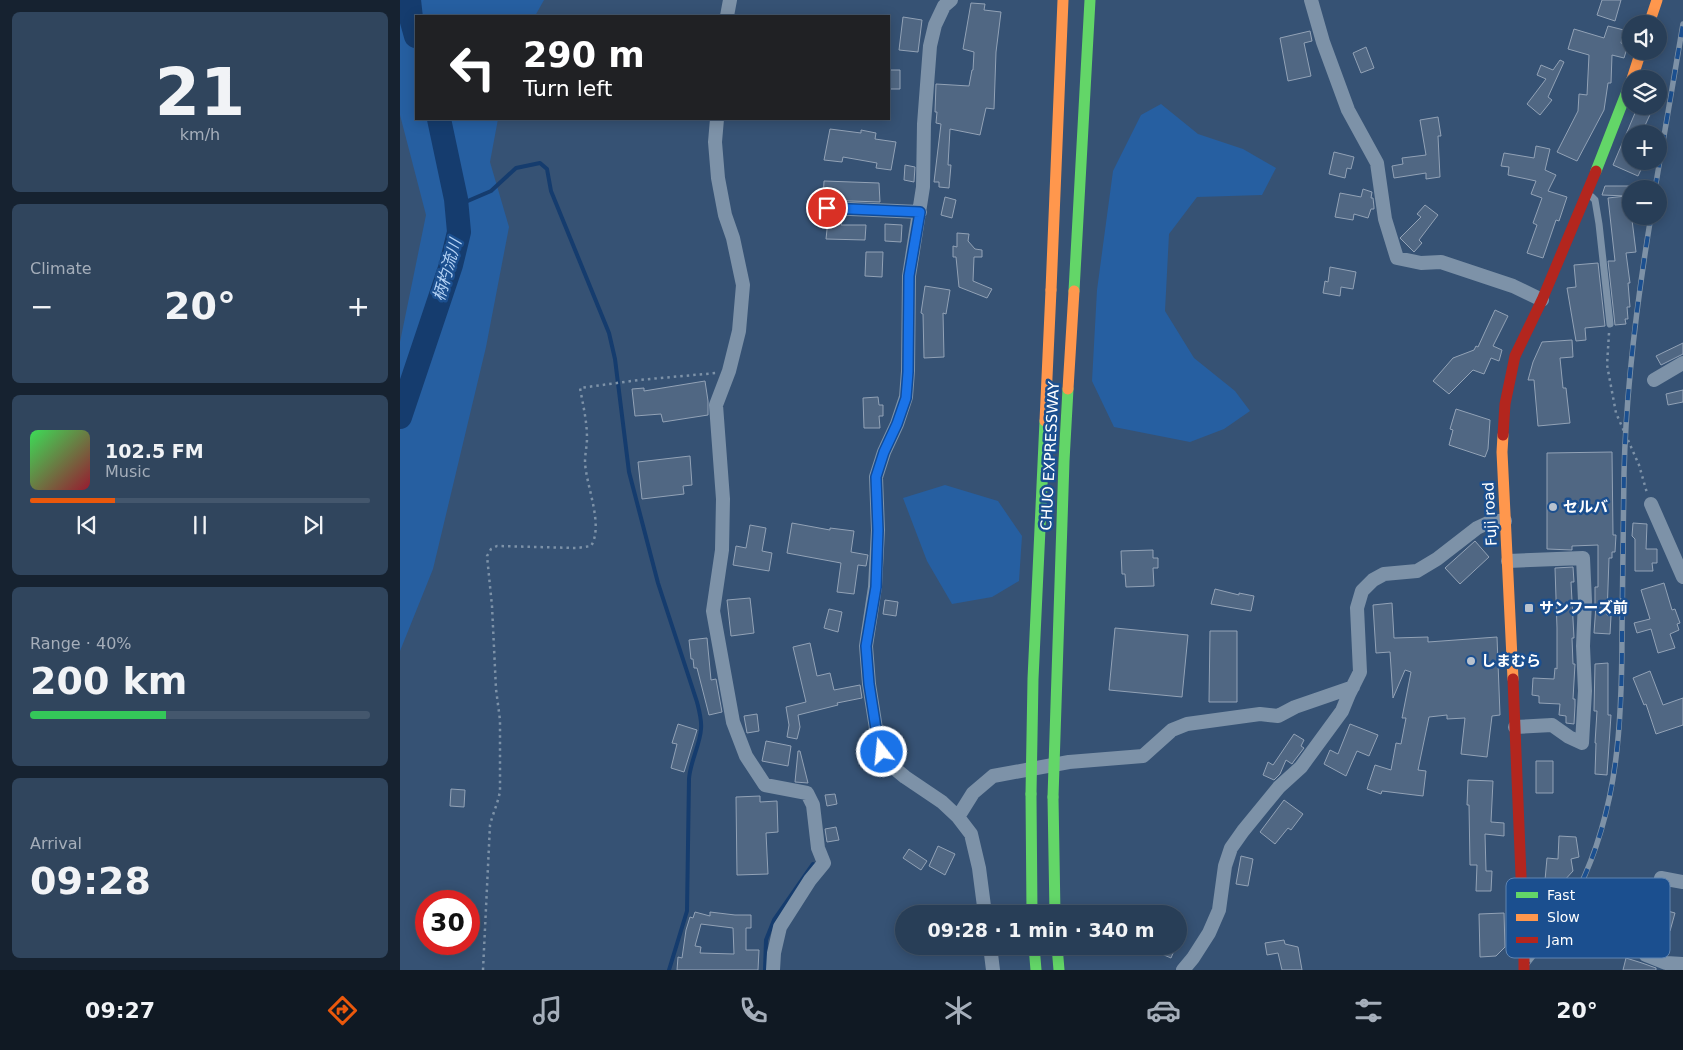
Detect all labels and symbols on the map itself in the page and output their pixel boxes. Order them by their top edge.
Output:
pin [806,187,848,229]
water label: 柄杓流川 [429,235,466,303]
street label: CHUO EXPRESSWAY [1037,380,1063,531]
street label: Fuji road [1479,481,1501,547]
place label: セルバ [1563,498,1608,516]
marker: セルバ [1547,501,1559,513]
place label: サンフーズ前 [1539,599,1628,617]
marker: サンフーズ前 [1523,602,1535,614]
place label: しまむら [1481,652,1541,670]
marker: しまむら [1465,655,1477,667]
position arrow [855,725,907,777]
legend [1506,878,1670,958]
text: Fast [1547,887,1576,903]
speed limit sign: 30 [415,890,480,955]
text: Slow [1547,909,1580,925]
text: Jam [1546,932,1573,948]

